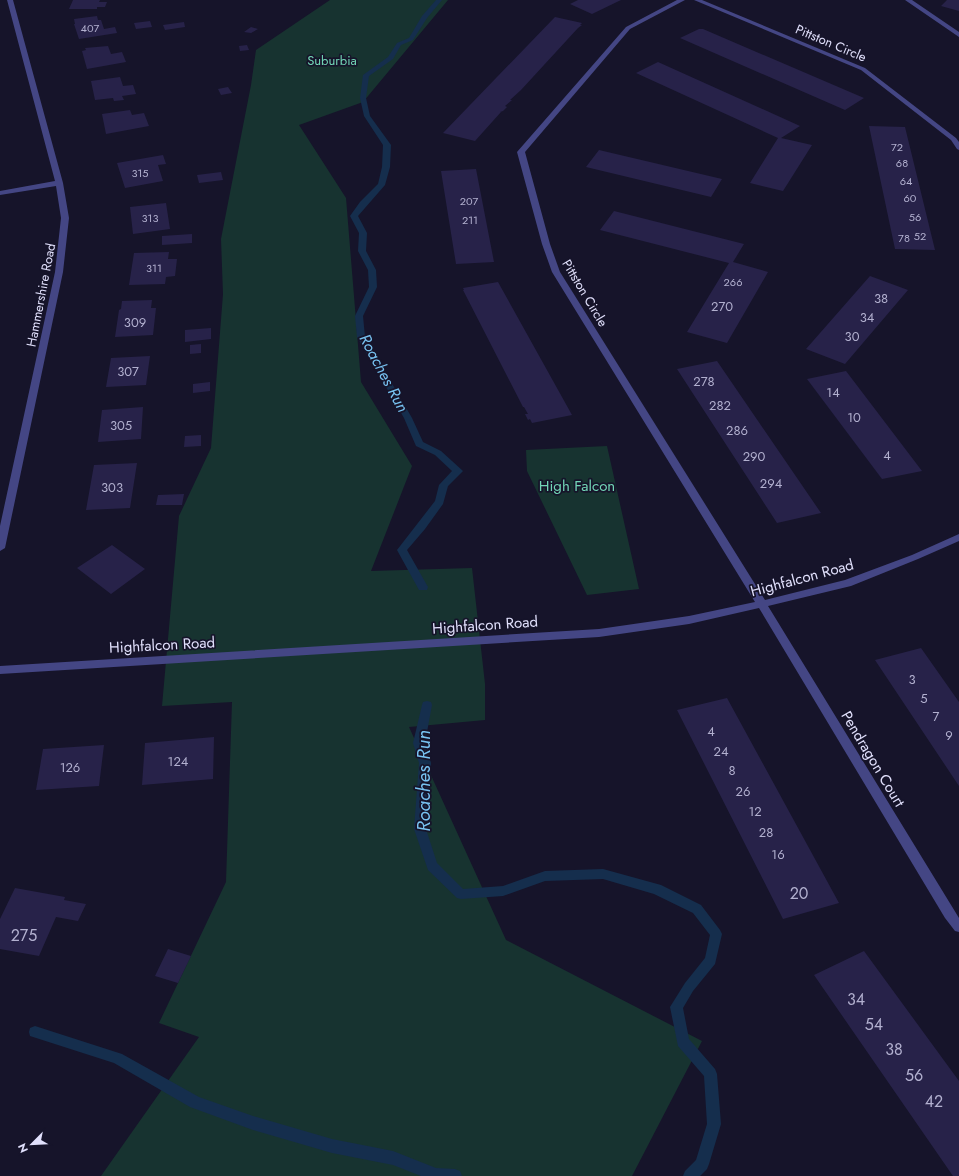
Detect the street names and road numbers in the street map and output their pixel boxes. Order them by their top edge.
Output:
street label: Pittston Circle [793,20,870,67]
street label: Hammershire Road [22,241,60,349]
street label: Pittston Circle [557,256,613,330]
street label: Highfalcon Road [748,554,856,602]
street label: Highfalcon Road [431,610,539,640]
street label: Highfalcon Road [108,631,216,659]
street label: Pendragon Court [836,707,911,811]

